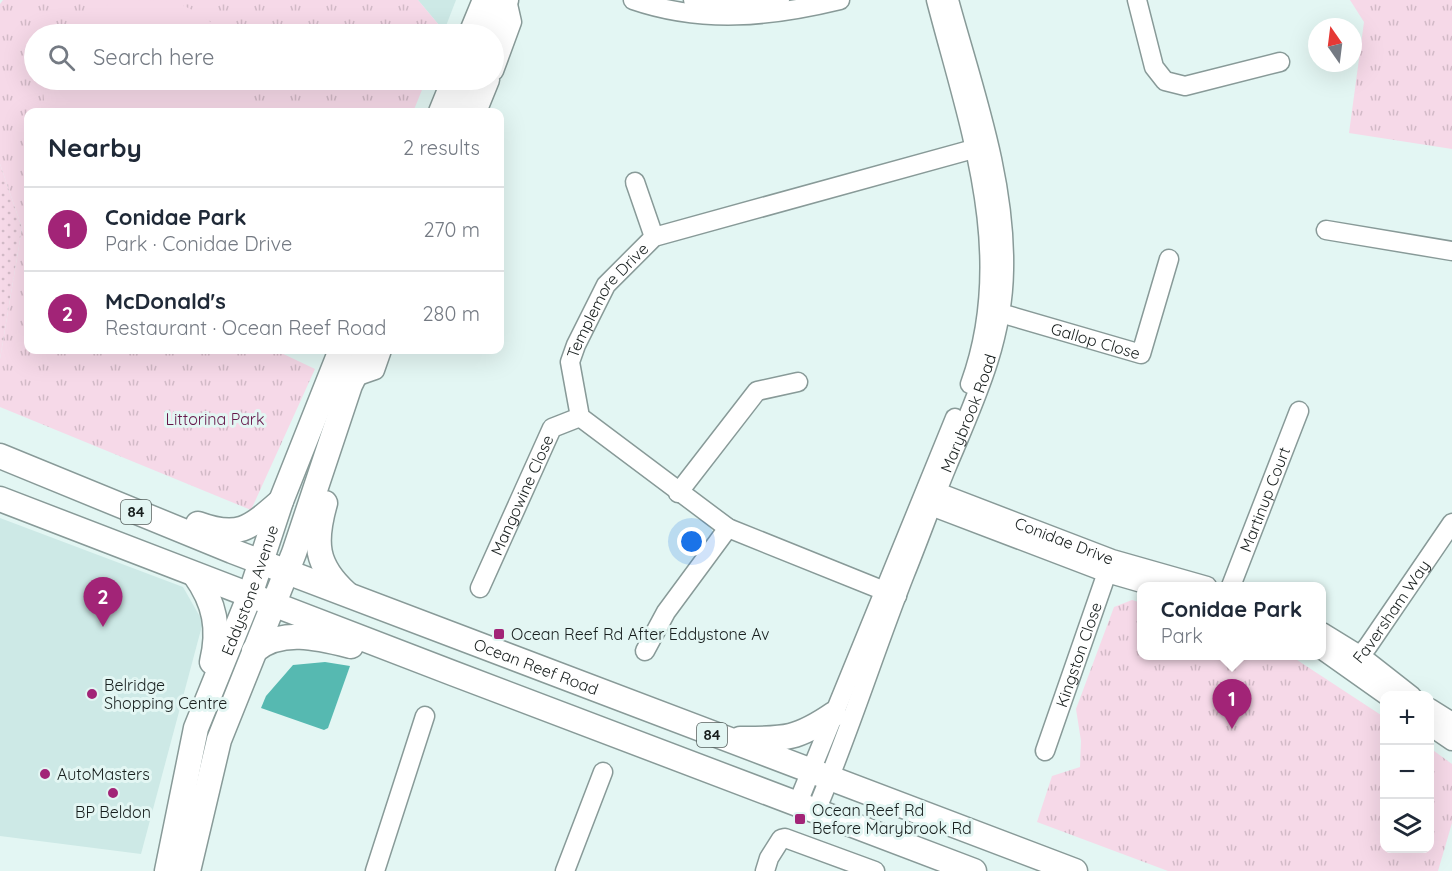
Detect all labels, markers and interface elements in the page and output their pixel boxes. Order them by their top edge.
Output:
north arrow [1308,18,1362,72]
search box [24,24,504,90]
icon: search [45,41,78,74]
text: Search here [93,43,214,71]
text: Nearby [48,131,142,164]
text: 2 results [403,135,480,160]
text: Conidae Park [105,203,247,231]
text: 1 [64,217,71,242]
text: 270 m [423,217,480,242]
text: Park · Conidae Drive [105,231,292,256]
street label: Templemore Drive [562,239,652,361]
text: McDonald's [105,287,226,315]
text: 2 [62,301,73,326]
text: 280 m [423,301,480,326]
text: Restaurant · Ocean Reef Road [105,315,386,340]
street label: Gallop Close [1049,318,1143,363]
street label: Marybrook Road [936,352,1000,475]
park label: Littorina Park [165,409,265,429]
street label: Mangowine Close [486,432,558,558]
street label: Martinup Court [1235,444,1294,555]
road number: 84 [121,500,151,524]
street label: Conidae Drive [1012,513,1116,569]
street label: Eddystone Avenue [217,522,282,658]
your location [677,527,706,556]
street label: Faversham Way [1348,556,1434,667]
pin: 2 [84,578,122,627]
popup [1137,582,1326,660]
text: Conidae Park [1161,595,1302,623]
street label: Kingston Close [1051,600,1106,710]
text: Park [1161,623,1203,648]
place label: Ocean Reef Rd After Eddystone Av [511,624,770,644]
marker: Ocean Reef Rd After Eddystone Av [492,627,506,641]
street label: Ocean Reef Road [471,634,601,699]
place label: Belridge Shopping Centre [104,675,227,713]
pin: 1 [1212,680,1252,729]
marker: Belridge Shopping Centre [85,687,99,701]
map controls [1380,691,1434,853]
button: + [1380,691,1434,745]
road number: 84 [697,723,727,747]
button: − [1380,745,1434,799]
place label: AutoMasters [57,764,150,784]
marker: AutoMasters [38,767,52,781]
marker: BP Beldon [106,786,120,800]
button: layers [1380,799,1434,853]
place label: Ocean Reef Rd Before Marybrook Rd [812,800,972,838]
place label: BP Beldon [75,802,151,822]
marker: Ocean Reef Rd Before Marybrook Rd [793,812,807,826]

